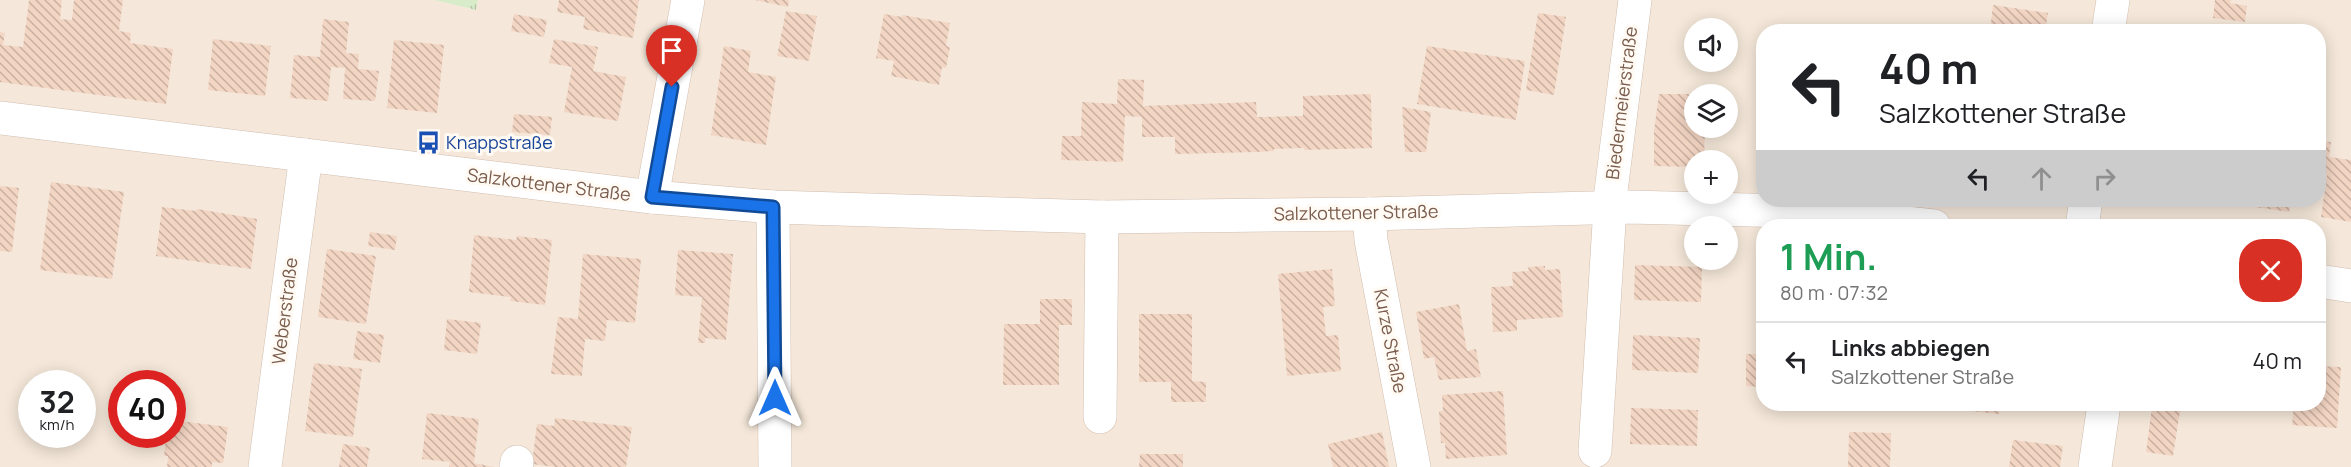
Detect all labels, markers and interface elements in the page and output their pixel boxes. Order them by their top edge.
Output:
map controls [1684,18,1738,270]
button: sound [1684,18,1738,72]
pin [646,25,697,87]
street label: Biedermeierstraße [1600,25,1642,181]
icon: arrive [655,34,688,67]
text: 40 m [1879,39,1978,97]
icon: left [1780,48,1858,126]
button: layers [1684,84,1738,138]
text: Salzkottener Straße [1879,94,2126,131]
bus stop icon: Knappstraße [415,130,441,156]
place label: Knappstraße [446,130,553,154]
button: + [1684,150,1738,204]
street label: Salzkottener Straße [466,162,632,206]
icon: left [1962,162,1995,195]
icon: ahead [2025,162,2058,195]
icon: right [2088,162,2121,195]
street label: Salzkottener Straße [1273,199,1439,225]
button: − [1684,216,1738,270]
text: 1 Min. [1780,232,1877,281]
button: close [2239,239,2302,302]
street label: Weberstraße [266,256,302,366]
text: 80 m · 07:32 [1780,279,1888,306]
street label: Kurze Straße [1369,287,1413,395]
text: Links abbiegen [1831,333,1990,363]
icon: left [1780,345,1813,378]
text: 40 m [2253,346,2302,376]
text: Salzkottener Straße [1831,363,2014,390]
position arrow [743,366,807,430]
speed limit sign: 40 [108,370,186,448]
text: 32 [39,381,75,422]
text: km/h [40,414,74,435]

